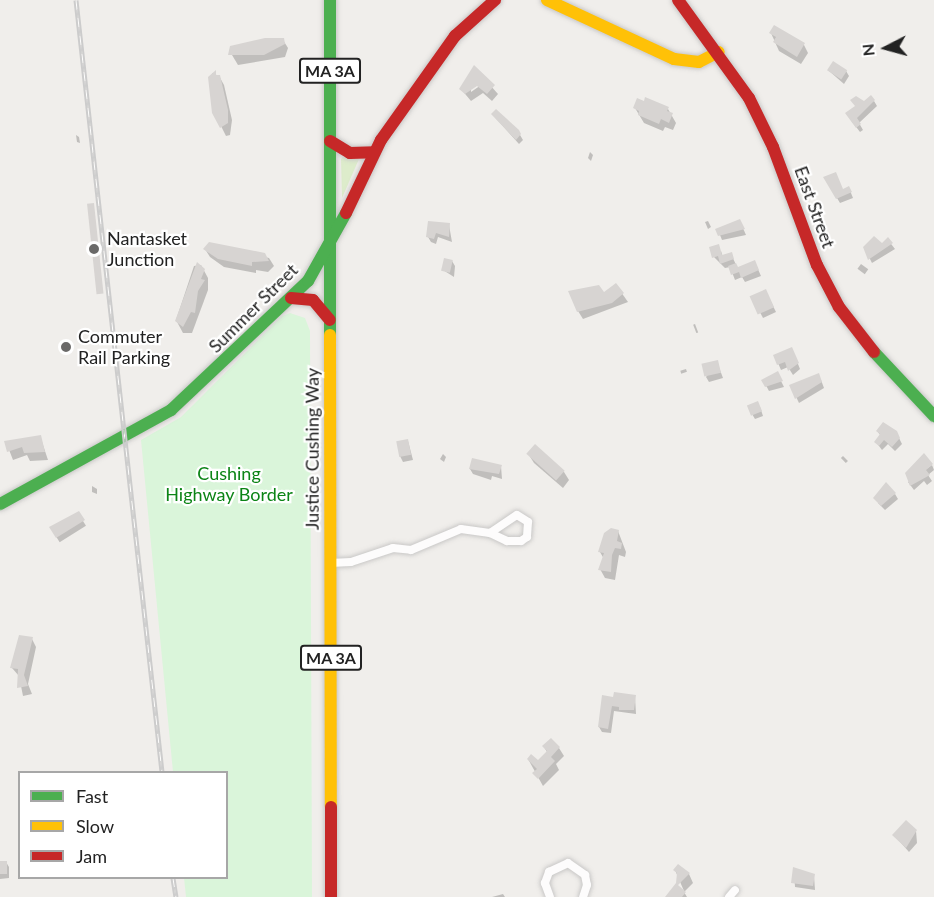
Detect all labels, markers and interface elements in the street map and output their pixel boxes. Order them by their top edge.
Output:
north arrow [856,18,916,78]
text: N [858,43,878,57]
road number: MA 3A [298,58,362,84]
street label: East Street [790,163,840,251]
place label: Nantasket Junction [107,228,187,270]
marker: Nantasket Junction [85,240,103,258]
street label: Summer Street [204,259,302,357]
place label: Commuter Rail Parking [78,326,170,368]
marker: Commuter Rail Parking [59,340,73,354]
street label: Justice Cushing Way [301,368,323,530]
park label: Cushing Highway Border [165,463,293,506]
road number: MA 3A [300,645,362,671]
legend [18,771,228,879]
text: Fast [76,785,108,807]
text: Slow [76,815,114,837]
text: Jam [76,845,107,867]

